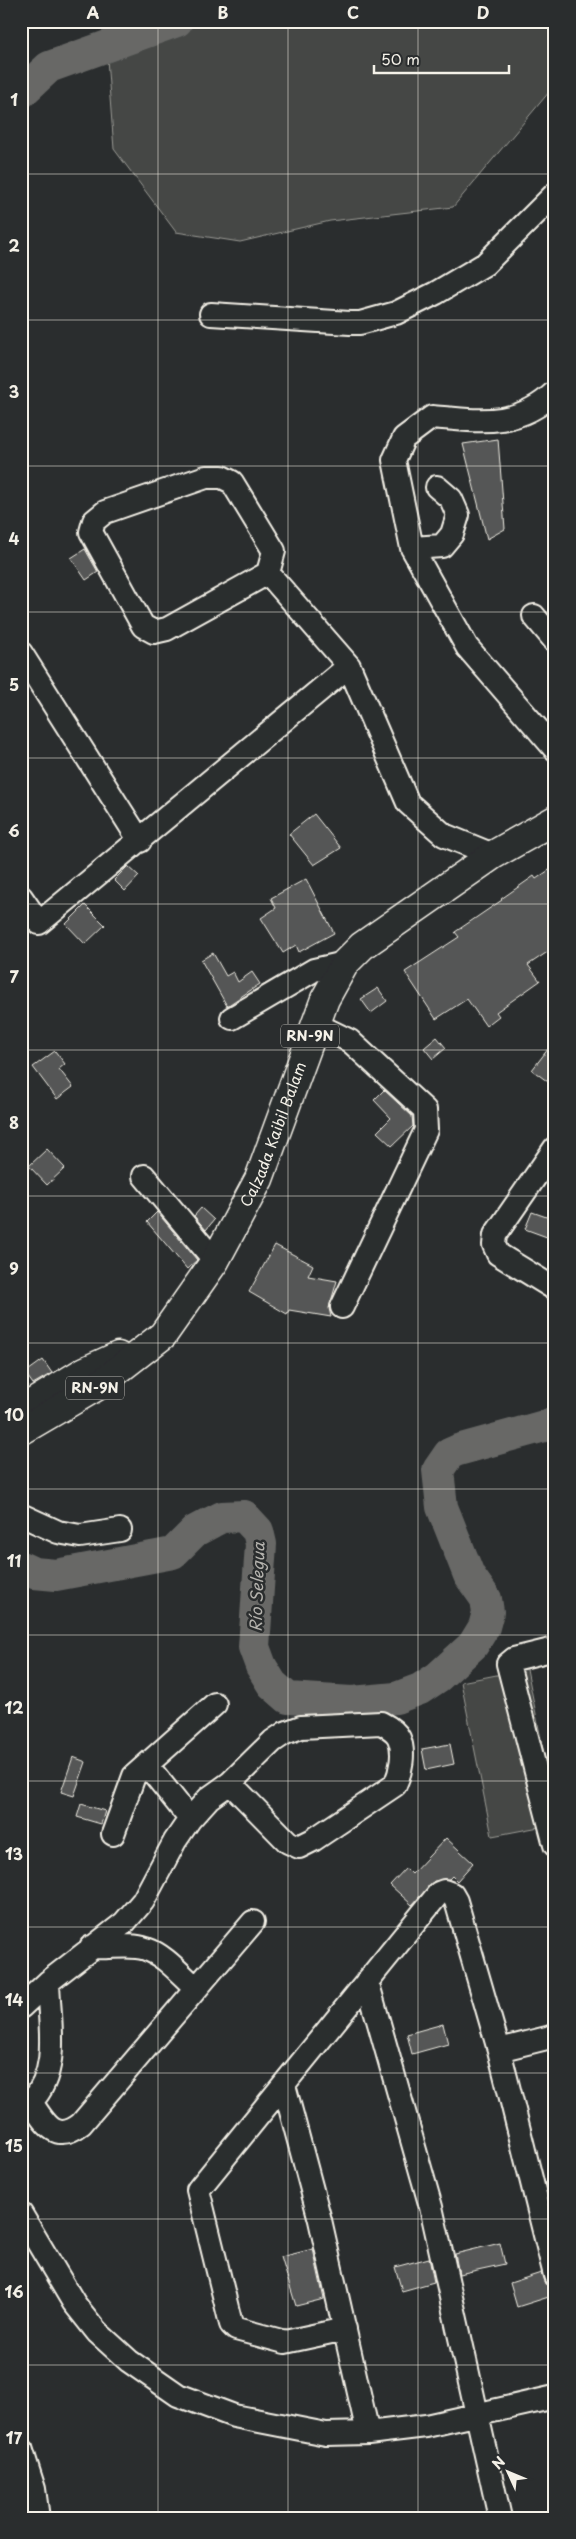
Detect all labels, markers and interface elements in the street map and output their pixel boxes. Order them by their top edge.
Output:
text: A [87,0,100,24]
text: B [218,0,229,24]
text: C [347,0,359,24]
text: D [477,0,489,24]
scale bar [374,42,508,74]
text: 50 m [381,47,420,70]
text: 1 [10,87,18,111]
text: 2 [8,233,20,257]
text: 3 [9,379,19,403]
text: 4 [9,526,20,550]
text: 5 [9,672,19,696]
text: 6 [8,818,20,842]
text: 7 [9,964,19,988]
road number: RN-9N [281,1024,339,1048]
street label: Calzada Kaibil Balam [233,1058,311,1211]
text: 8 [9,1110,19,1134]
text: 9 [9,1256,19,1280]
road number: RN-9N [66,1376,124,1400]
text: 10 [4,1402,24,1426]
water label: Río Selegua [242,1541,270,1632]
text: 11 [7,1548,21,1572]
text: 12 [5,1695,23,1719]
text: 13 [5,1841,23,1865]
text: 14 [5,1987,23,2011]
text: 15 [5,2133,23,2157]
text: 16 [5,2279,23,2303]
text: 17 [6,2425,23,2449]
north arrow [484,2446,534,2496]
text: N [487,2451,510,2474]

